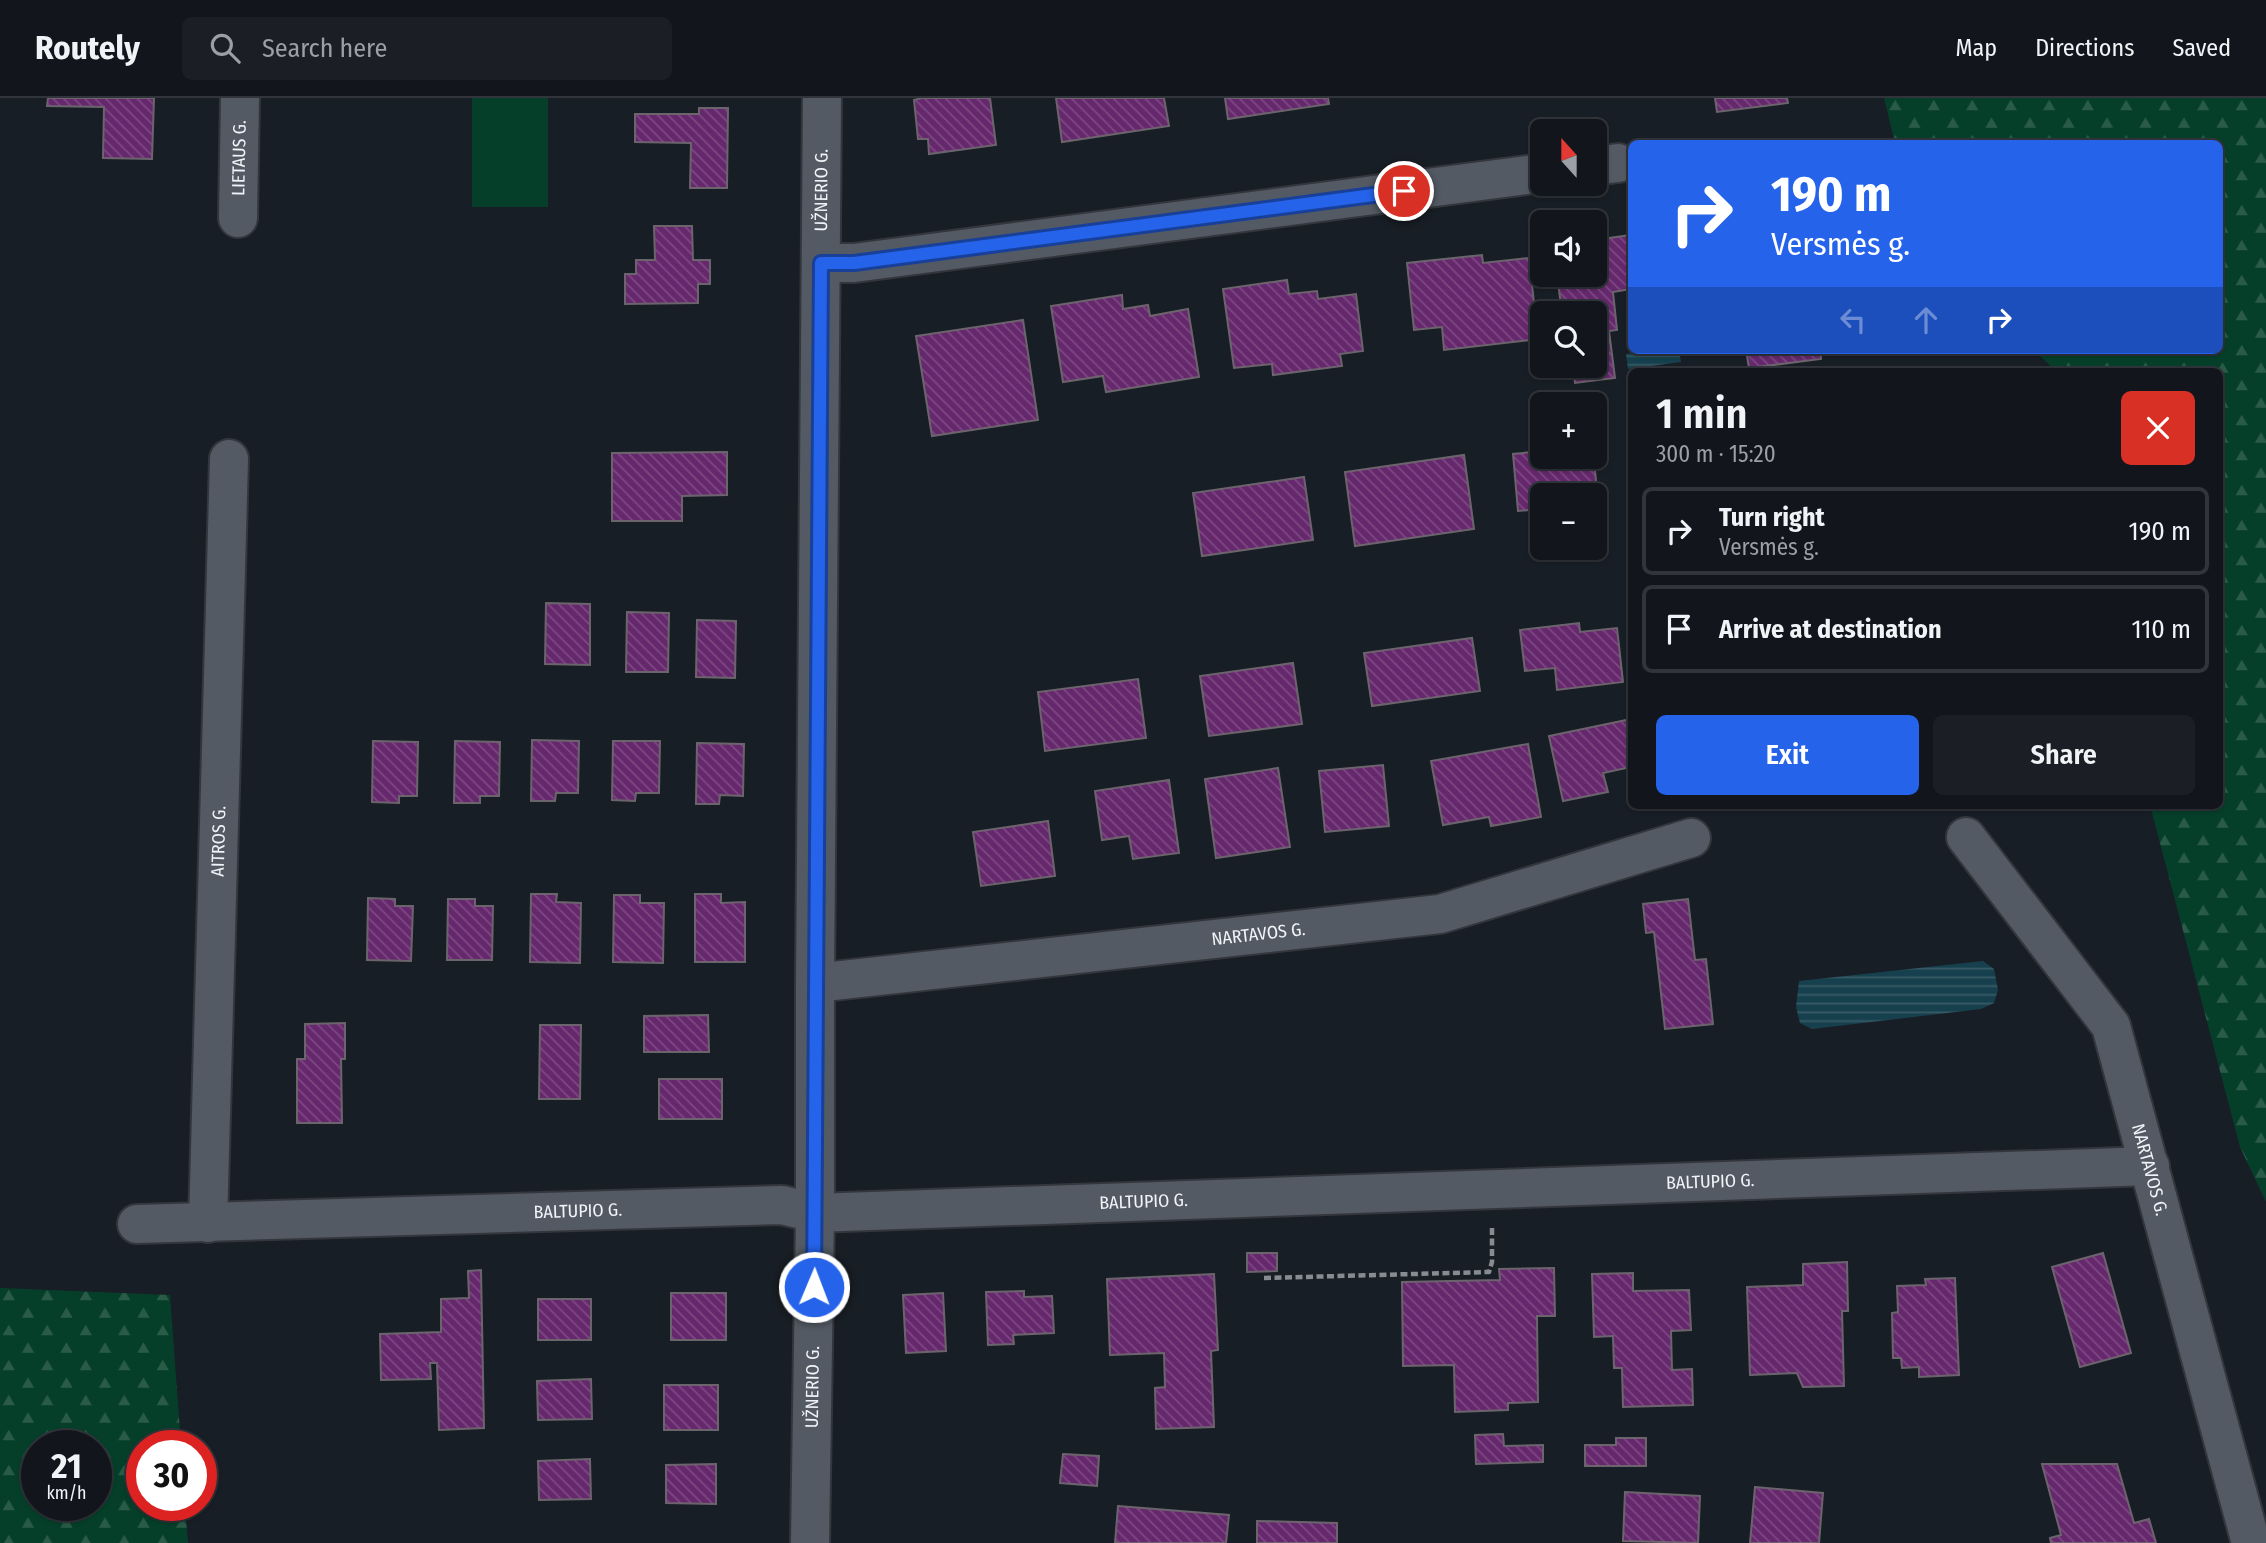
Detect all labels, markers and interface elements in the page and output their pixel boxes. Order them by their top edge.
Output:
search box [182,17,672,80]
text: Routely [35,28,140,68]
icon: search [206,29,244,67]
text: Search here [262,33,387,64]
text: Map [1956,34,1997,62]
text: Directions [2035,34,2134,62]
text: Saved [2172,34,2231,62]
north arrow [1530,119,1606,196]
map controls [1530,119,1607,560]
street label: LIETAUS G. [227,120,251,196]
street label: UŽNERIO G. [810,149,833,231]
pin [1374,161,1434,221]
text: 190 m [1771,165,1891,224]
icon: right [1656,168,1747,259]
icon: arrive [1385,172,1423,210]
button: sound [1530,210,1607,287]
text: Versmės g. [1771,225,1910,263]
button: search [1530,301,1607,378]
icon: left [1834,301,1872,339]
icon: ahead [1907,301,1945,339]
icon: right [1980,301,2018,339]
text: 1 min [1656,389,1747,439]
button: close [2121,391,2195,465]
button: + [1530,392,1607,469]
text: 300 m · 15:20 [1656,440,1776,468]
button: − [1530,483,1607,560]
text: Turn right [1719,502,1825,533]
icon: right [1660,512,1698,550]
text: 190 m [2129,516,2191,547]
text: Versmės g. [1719,533,1819,561]
icon: arrive [1660,610,1698,648]
text: Arrive at destination [1719,614,1942,645]
text: 110 m [2131,614,2191,645]
button: Exit [1656,715,1919,795]
button: Share [1933,715,2195,795]
street label: AITROS G. [207,805,230,877]
street label: NARTAVOS G. [1210,918,1307,950]
street label: NARTAVOS G. [2127,1121,2173,1218]
street label: BALTUPIO G. [1666,1169,1755,1194]
street label: BALTUPIO G. [1099,1189,1188,1214]
street label: BALTUPIO G. [533,1199,623,1223]
position arrow [777,1250,851,1324]
street label: UŽNERIO G. [801,1345,824,1428]
speed limit sign: 30 [126,1430,217,1521]
text: 21 [51,1445,82,1487]
text: km/h [46,1482,87,1504]

